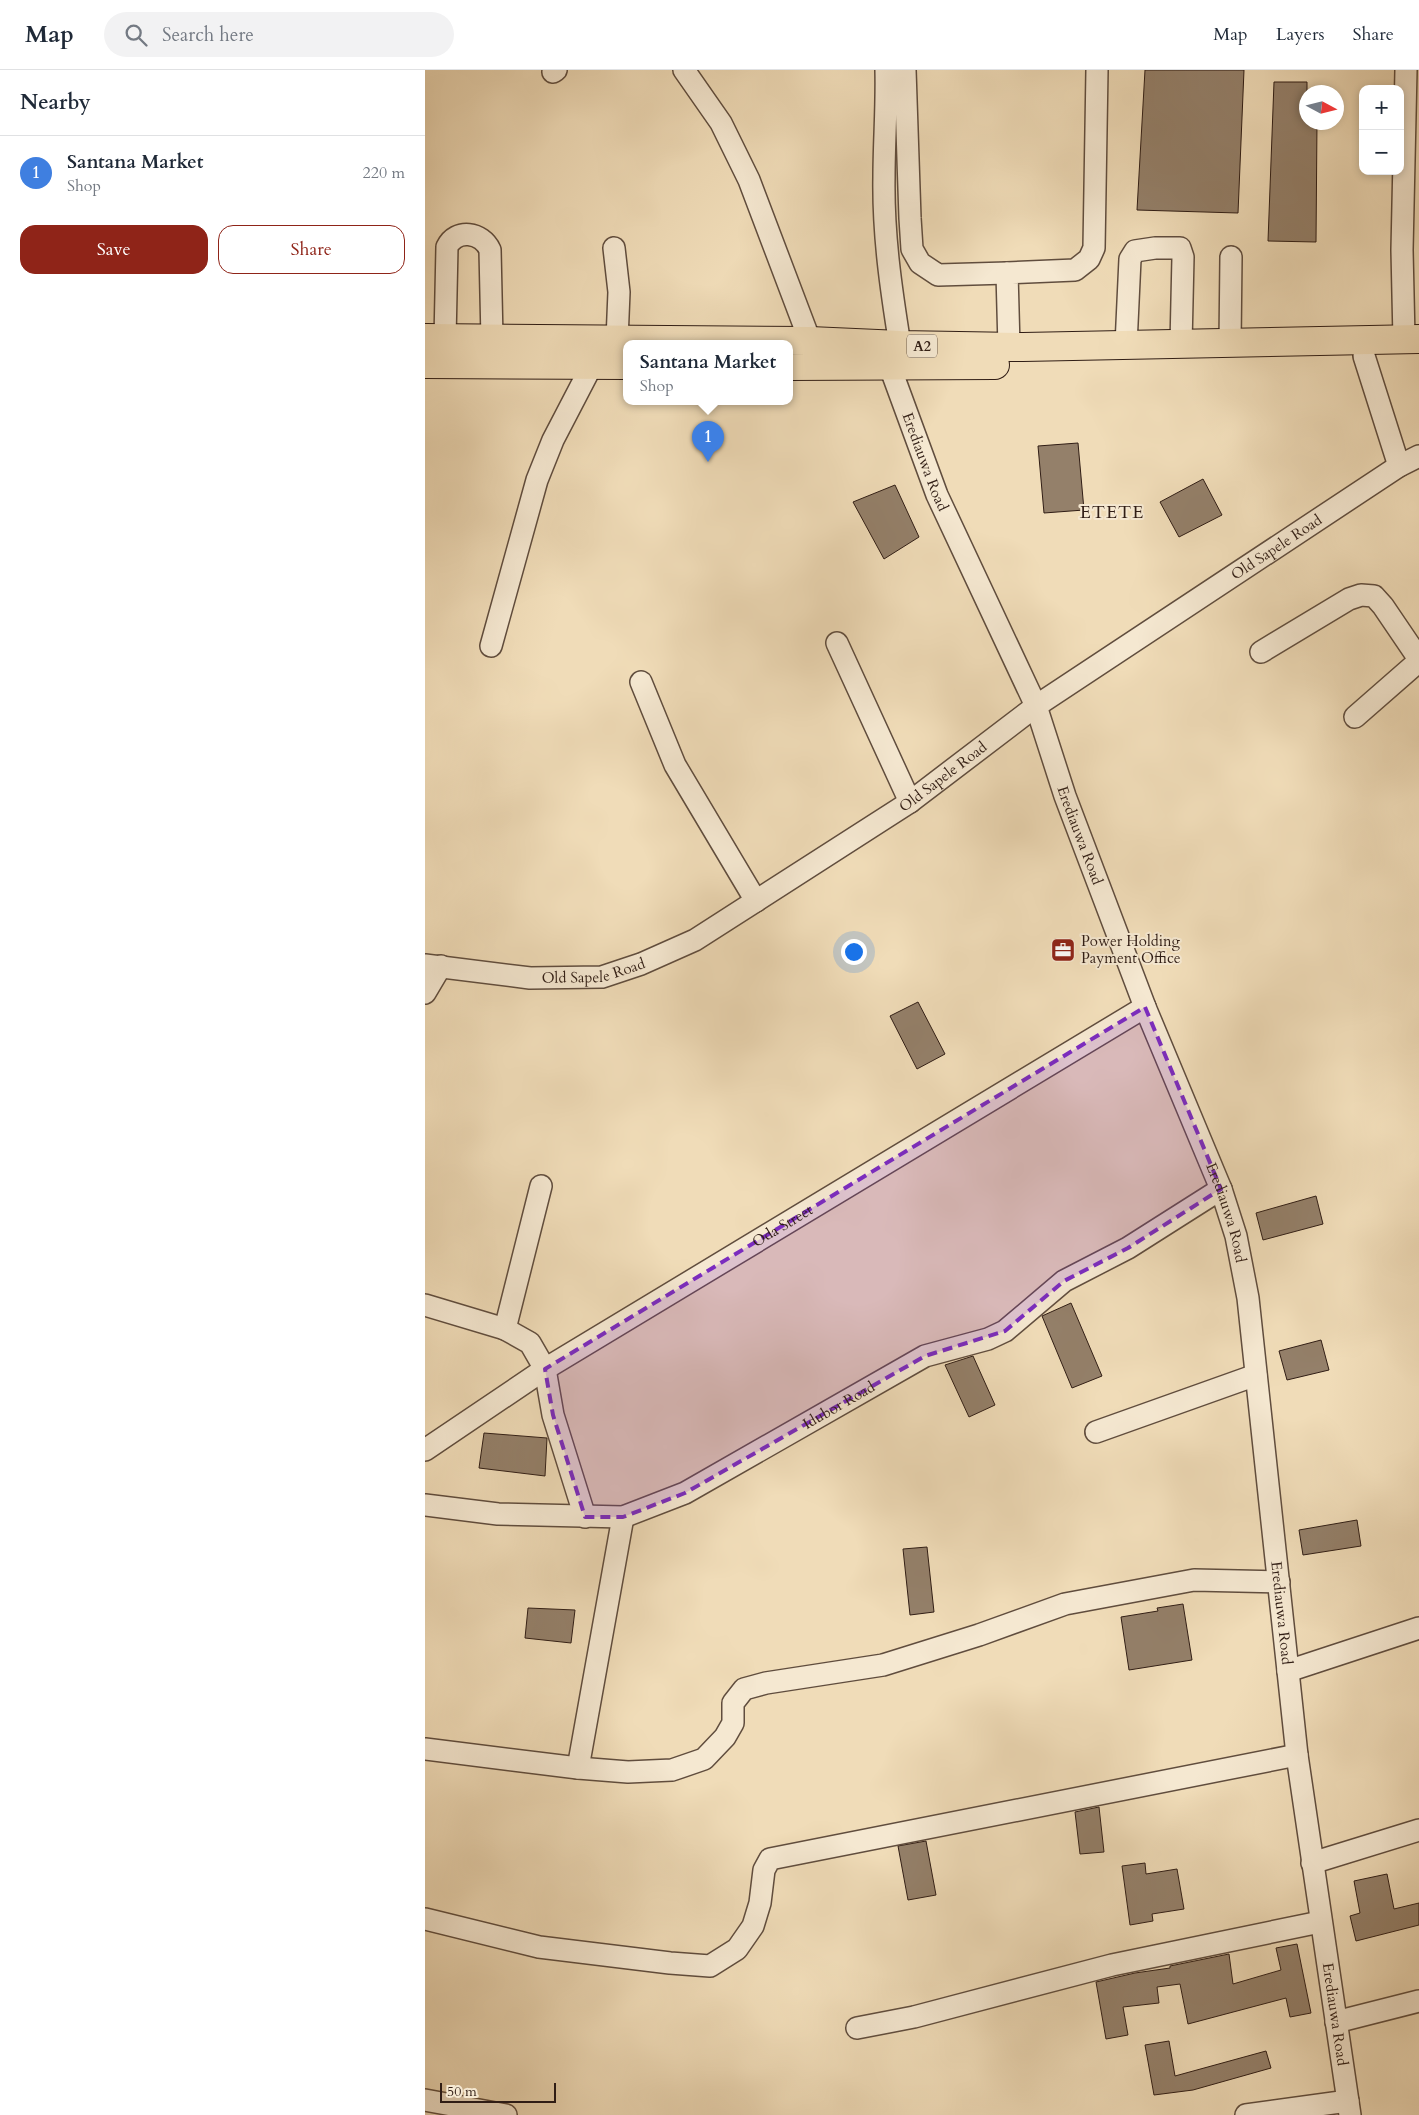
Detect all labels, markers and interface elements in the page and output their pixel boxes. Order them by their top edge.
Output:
search box [104,12,454,57]
text: Map [25,18,74,51]
icon: search [122,21,150,49]
text: Search here [162,22,254,48]
text: Map [1213,22,1248,47]
text: Layers [1276,22,1325,47]
text: Share [1353,22,1394,47]
north arrow [1299,85,1344,130]
map controls [1359,85,1404,175]
button: + [1359,85,1404,130]
text: Nearby [20,88,91,117]
button: − [1359,130,1404,175]
text: Santana Market [67,149,203,175]
text: 1 [32,162,40,184]
text: 220 m [363,162,405,184]
text: Shop [67,175,101,197]
button: Save [20,225,208,274]
button: Share [218,225,405,274]
road number: A2 [907,334,937,358]
popup [623,340,793,405]
text: Santana Market [640,349,776,375]
text: Shop [640,375,674,397]
street label: Erediauwa Road [897,410,953,514]
pin: 1 [692,421,724,462]
district label: ETETE [1080,500,1144,525]
street label: Old Sapele Road [1227,510,1326,584]
street label: Old Sapele Road [895,737,991,816]
street label: Erediauwa Road [1052,783,1108,887]
place label: Power Holding Payment Office [1081,931,1181,968]
office icon: Power Holding Payment Office [1050,937,1076,963]
your location [841,939,867,965]
street label: Old Sapele Road [541,953,648,988]
street label: Erediauwa Road [1201,1159,1251,1264]
street label: Oda Street [748,1200,817,1252]
street label: Idubor Road [799,1377,878,1434]
street label: Erediauwa Road [1266,1560,1297,1666]
street label: Erediauwa Road [1318,1961,1353,2067]
scale bar [440,2080,556,2103]
text: 50 m [447,2082,477,2101]

